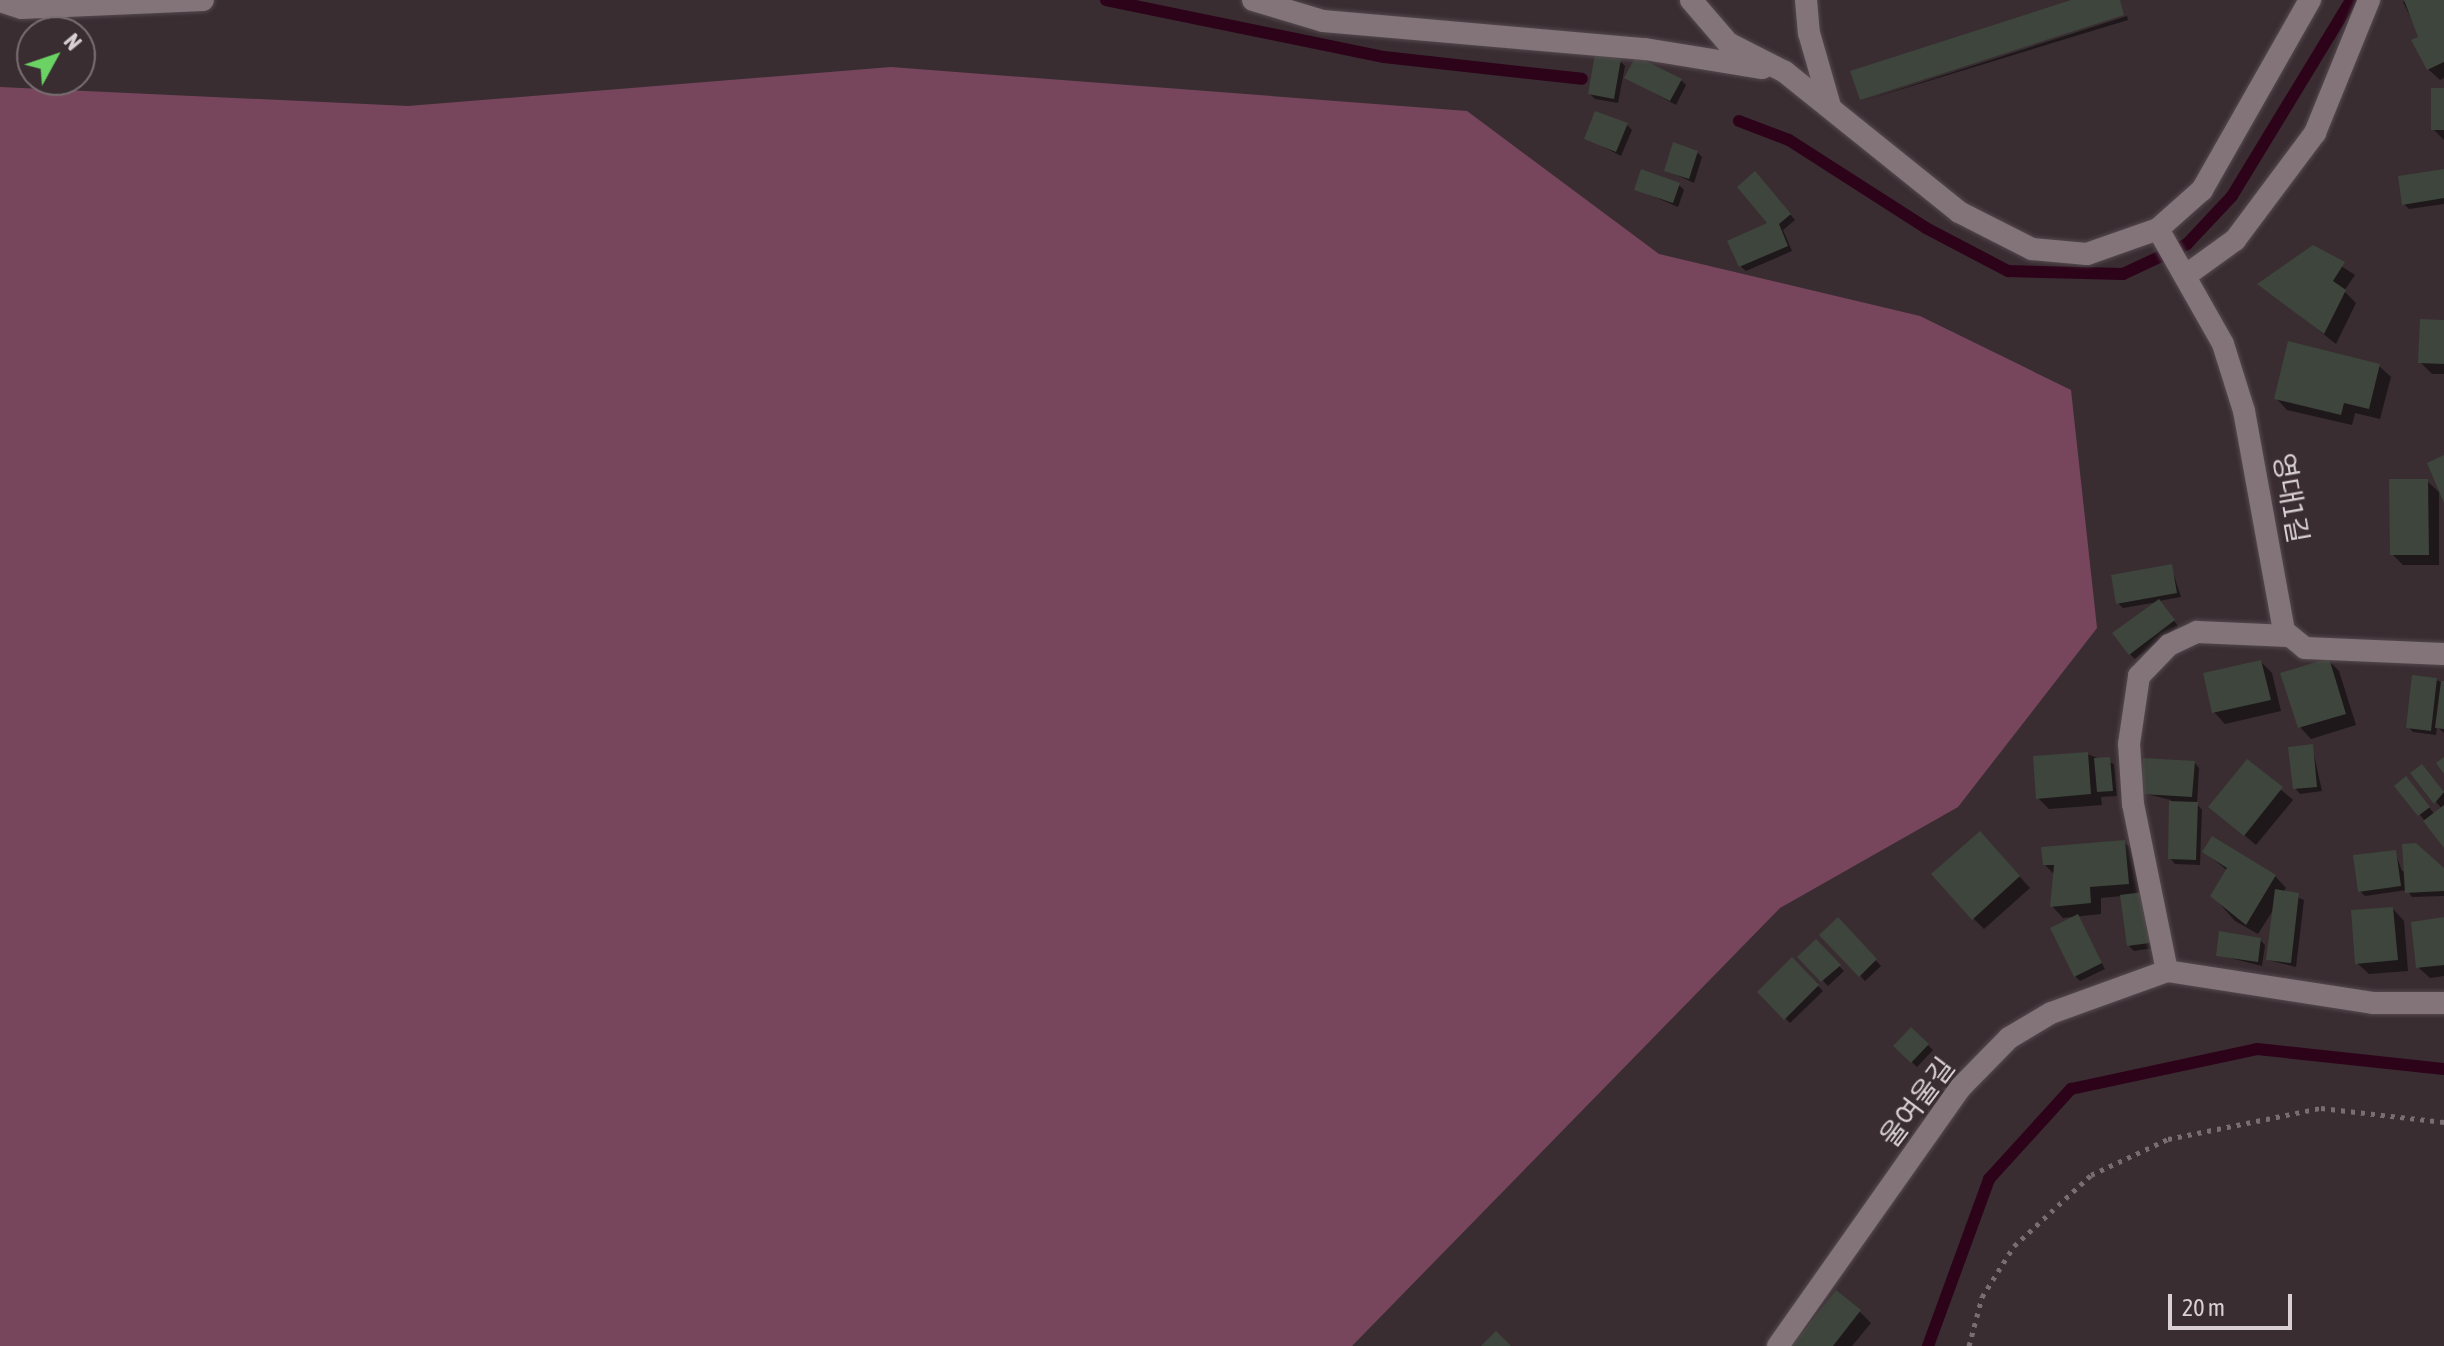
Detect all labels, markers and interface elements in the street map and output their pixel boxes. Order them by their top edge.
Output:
north arrow [16,16,96,96]
text: N [59,29,87,55]
street label: 영대1길 [2267,451,2315,545]
street label: 울여울길 [1873,1051,1961,1153]
scale bar [2172,1278,2296,1328]
text: 20 m [2182,1294,2225,1321]

